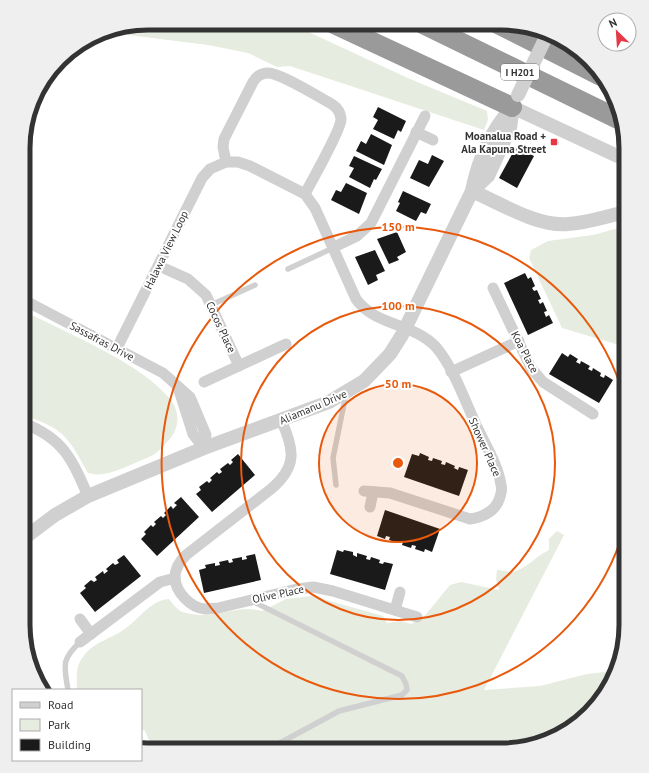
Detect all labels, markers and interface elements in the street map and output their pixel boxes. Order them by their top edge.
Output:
north arrow [597,12,637,52]
text: N [607,15,619,31]
road number: I H201 [501,64,539,80]
place label: Moanalua Road + Ala Kapuna Street [461,129,546,156]
marker: Moanalua Road + Ala Kapuna Street [549,137,559,147]
street label: Halawa View Loop [141,208,191,292]
text: 150 m [381,219,415,234]
text: 100 m [381,298,415,313]
street label: Cocos Place [203,299,239,355]
street label: Sassafras Drive [67,318,137,364]
street label: Koa Place [508,329,542,376]
text: 50 m [385,376,411,391]
street label: Aliamanu Drive [277,386,349,428]
street label: Shower Place [466,415,504,479]
centre of rings [391,456,405,470]
street label: Olive Place [251,582,306,606]
legend [12,689,142,761]
text: Road [48,697,73,712]
text: Park [48,717,70,732]
text: Building [48,737,91,752]

